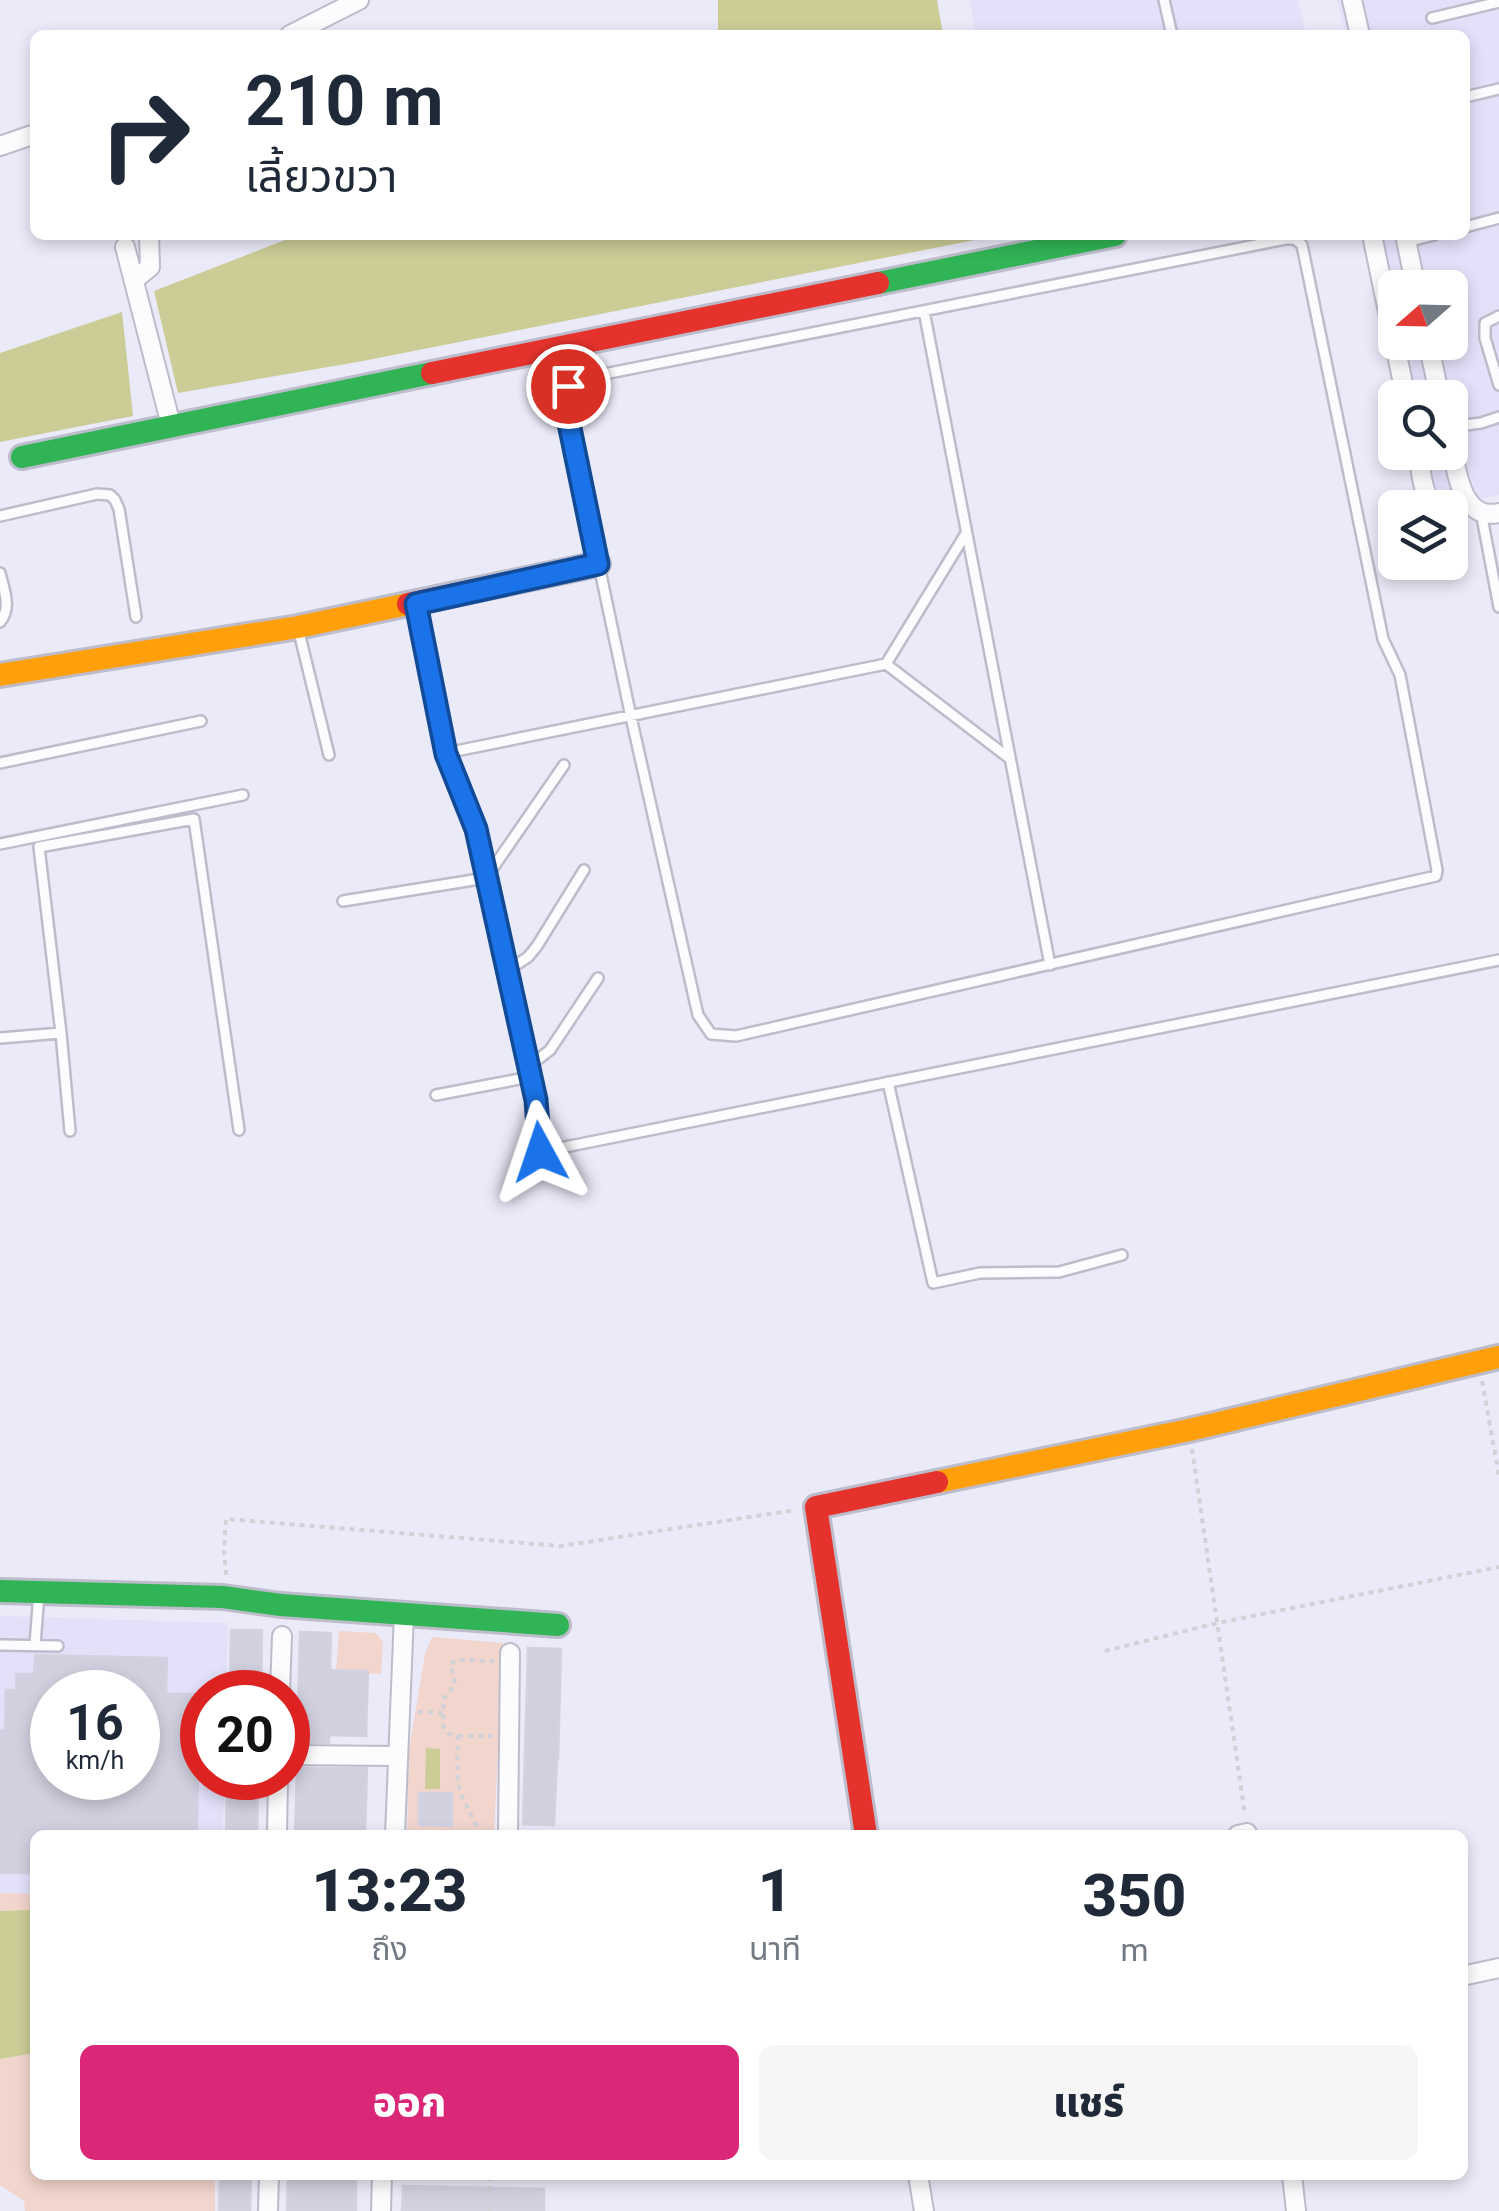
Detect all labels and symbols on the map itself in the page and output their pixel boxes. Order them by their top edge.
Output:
north arrow [1378,270,1468,360]
pin [526,344,611,429]
position arrow [488,1100,592,1204]
speed limit sign: 20 [180,1670,310,1800]

